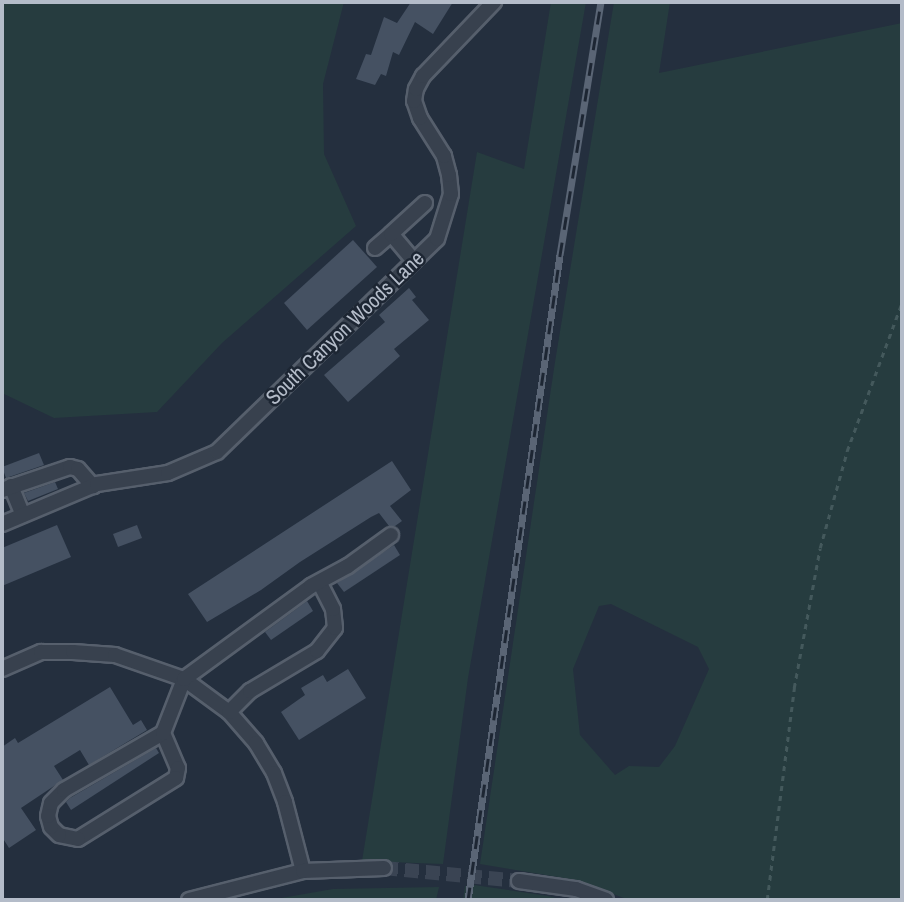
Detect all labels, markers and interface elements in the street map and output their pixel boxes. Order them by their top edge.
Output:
street label: South Canyon Woods Lane [261,246,429,410]

